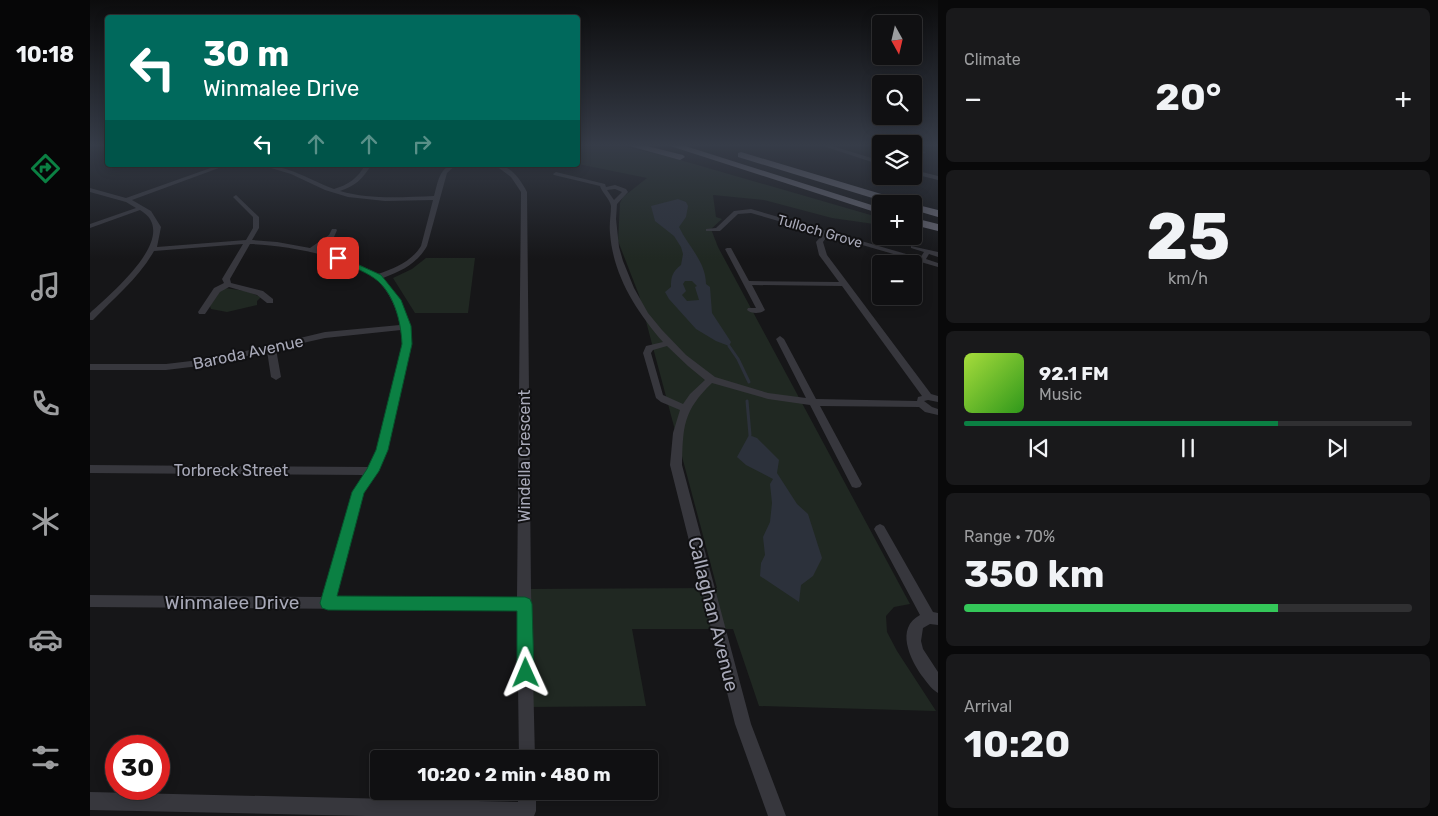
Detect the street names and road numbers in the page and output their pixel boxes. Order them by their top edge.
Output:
street label: Tulloch Grove [775,211,865,252]
street label: Baroda Avenue [191,331,305,373]
street label: Windella Crescent [515,390,534,522]
street label: Torbreck Street [174,461,288,480]
street label: Callaghan Avenue [683,534,744,694]
street label: Winmalee Drive [165,591,300,614]

